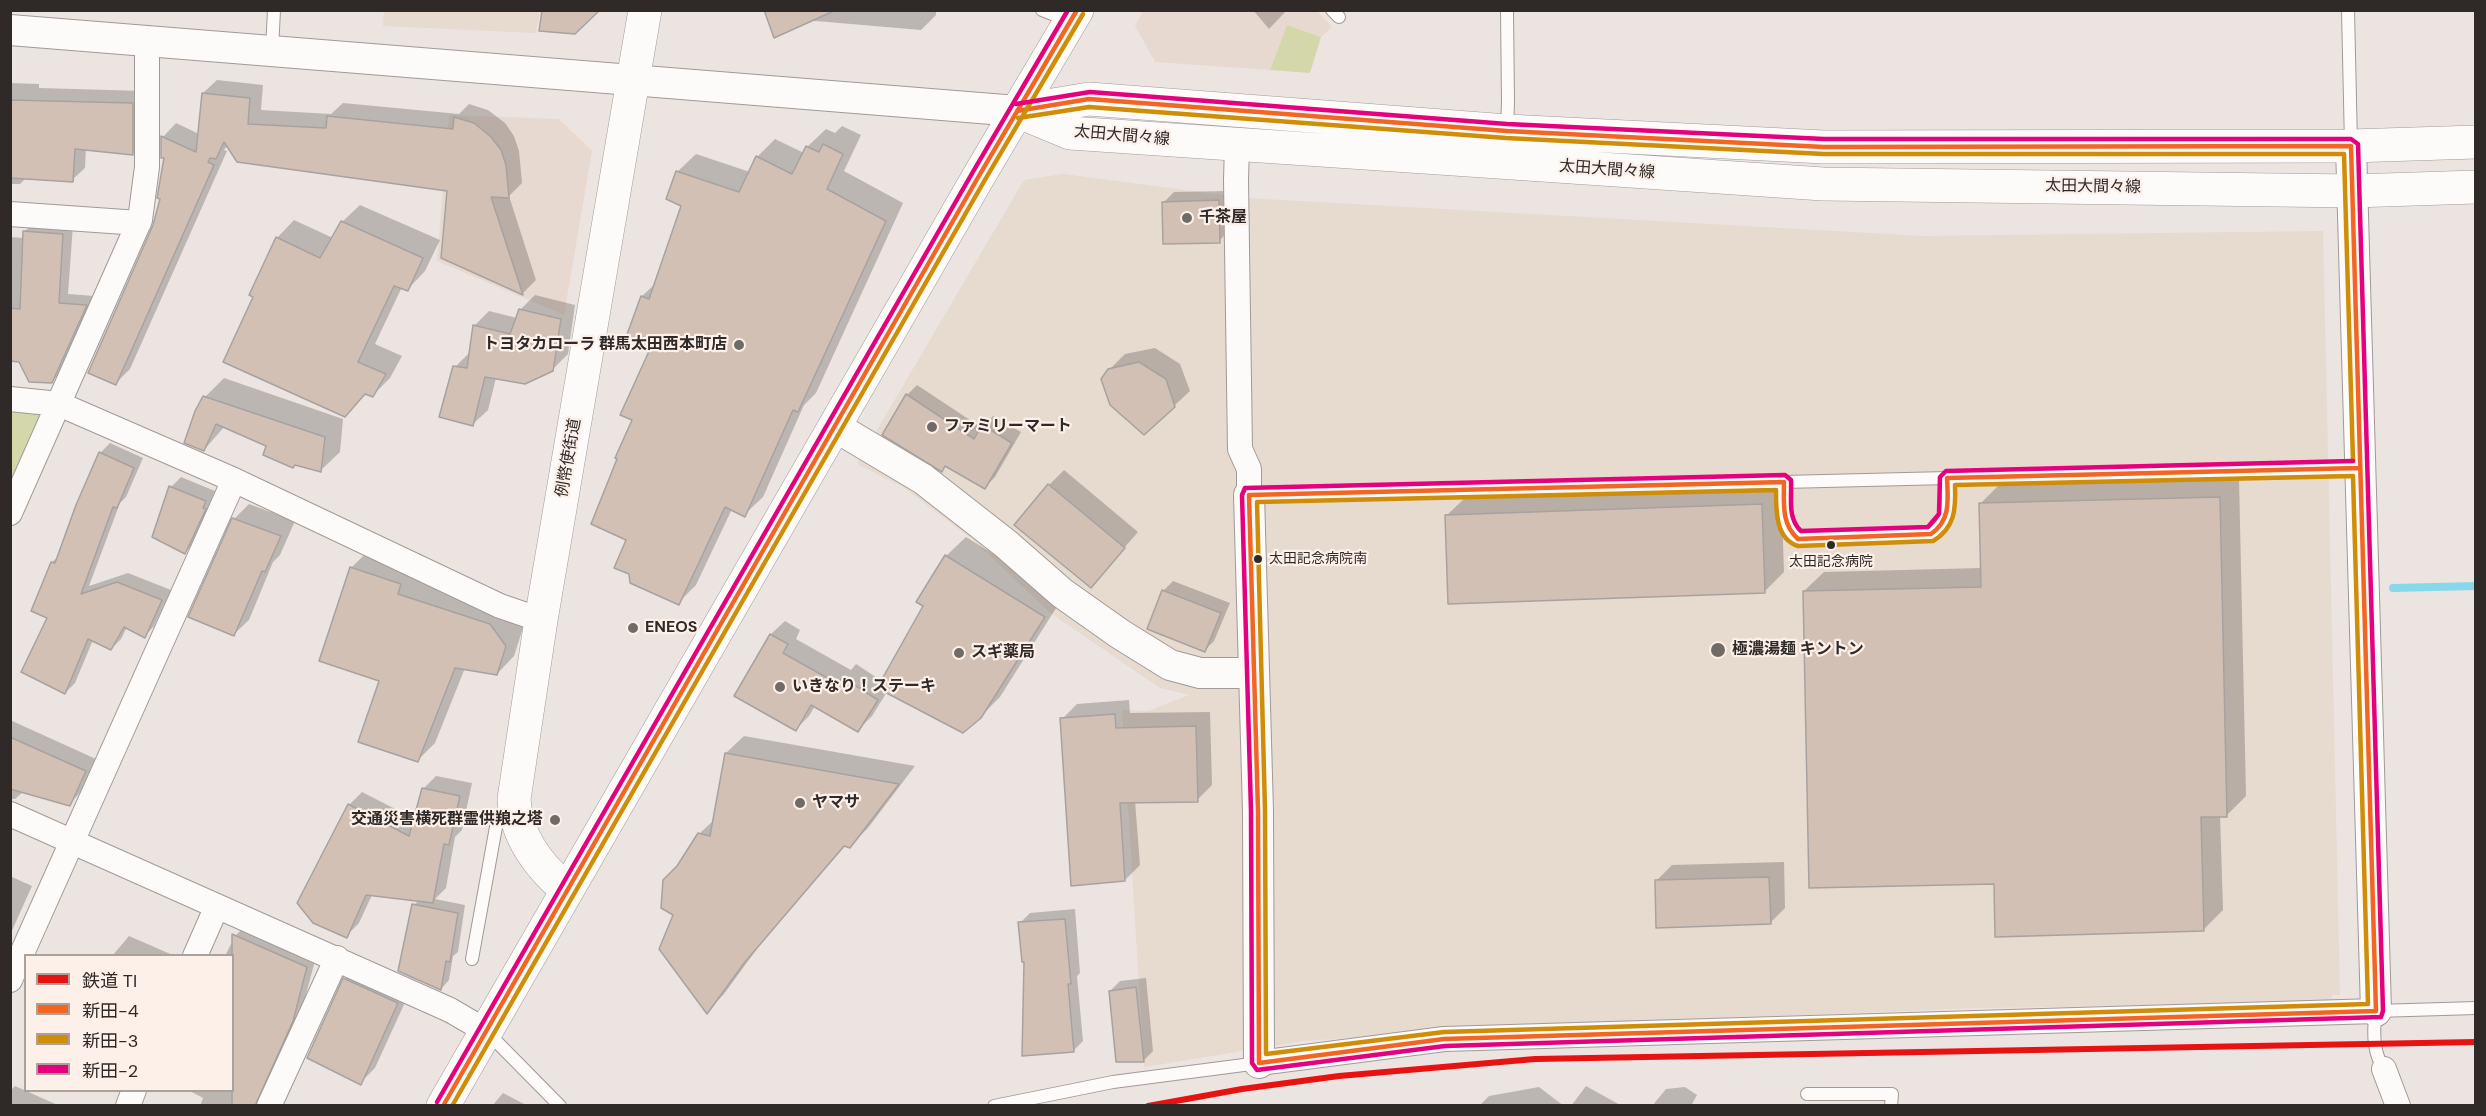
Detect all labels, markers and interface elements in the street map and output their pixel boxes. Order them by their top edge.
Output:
street label: 太田大間々線 [1073,122,1171,150]
street label: 太田大間々線 [1558,157,1656,183]
street label: 太田大間々線 [2045,177,2141,197]
place label: 千茶屋 [1199,208,1247,228]
marker: 千茶屋 [1180,211,1194,225]
place label: トヨタカローラ 群馬太田西本町店 [483,335,727,355]
marker: トヨタカローラ 群馬太田西本町店 [732,338,746,352]
street label: 例幣使街道 [553,417,585,499]
place label: ファミリーマート [944,417,1072,437]
marker: ファミリーマート [925,420,939,434]
marker: 太田記念病院 [1825,539,1837,551]
place label: 太田記念病院南 [1269,551,1367,567]
marker: 太田記念病院南 [1252,553,1264,565]
place label: 太田記念病院 [1789,554,1873,570]
place label: ENEOS [645,618,698,638]
marker: ENEOS [626,621,640,635]
place label: 極濃湯麺 キントン [1732,640,1864,660]
marker: 極濃湯麺 キントン [1709,641,1727,659]
place label: スギ薬局 [971,643,1035,663]
marker: スギ薬局 [952,646,966,660]
place label: いきなり！ステーキ [792,677,936,697]
marker: いきなり！ステーキ [773,680,787,694]
place label: ヤマサ [812,793,860,813]
marker: ヤマサ [793,796,807,810]
place label: 交通災害横死群霊供羪之塔 [351,810,543,830]
marker: 交通災害横死群霊供羪之塔 [548,813,562,827]
legend [24,954,234,1092]
text: 鉄道 TI [82,969,137,993]
text: 新田-4 [82,999,139,1023]
text: 新田-3 [82,1029,138,1053]
text: 新田-2 [82,1059,138,1083]

